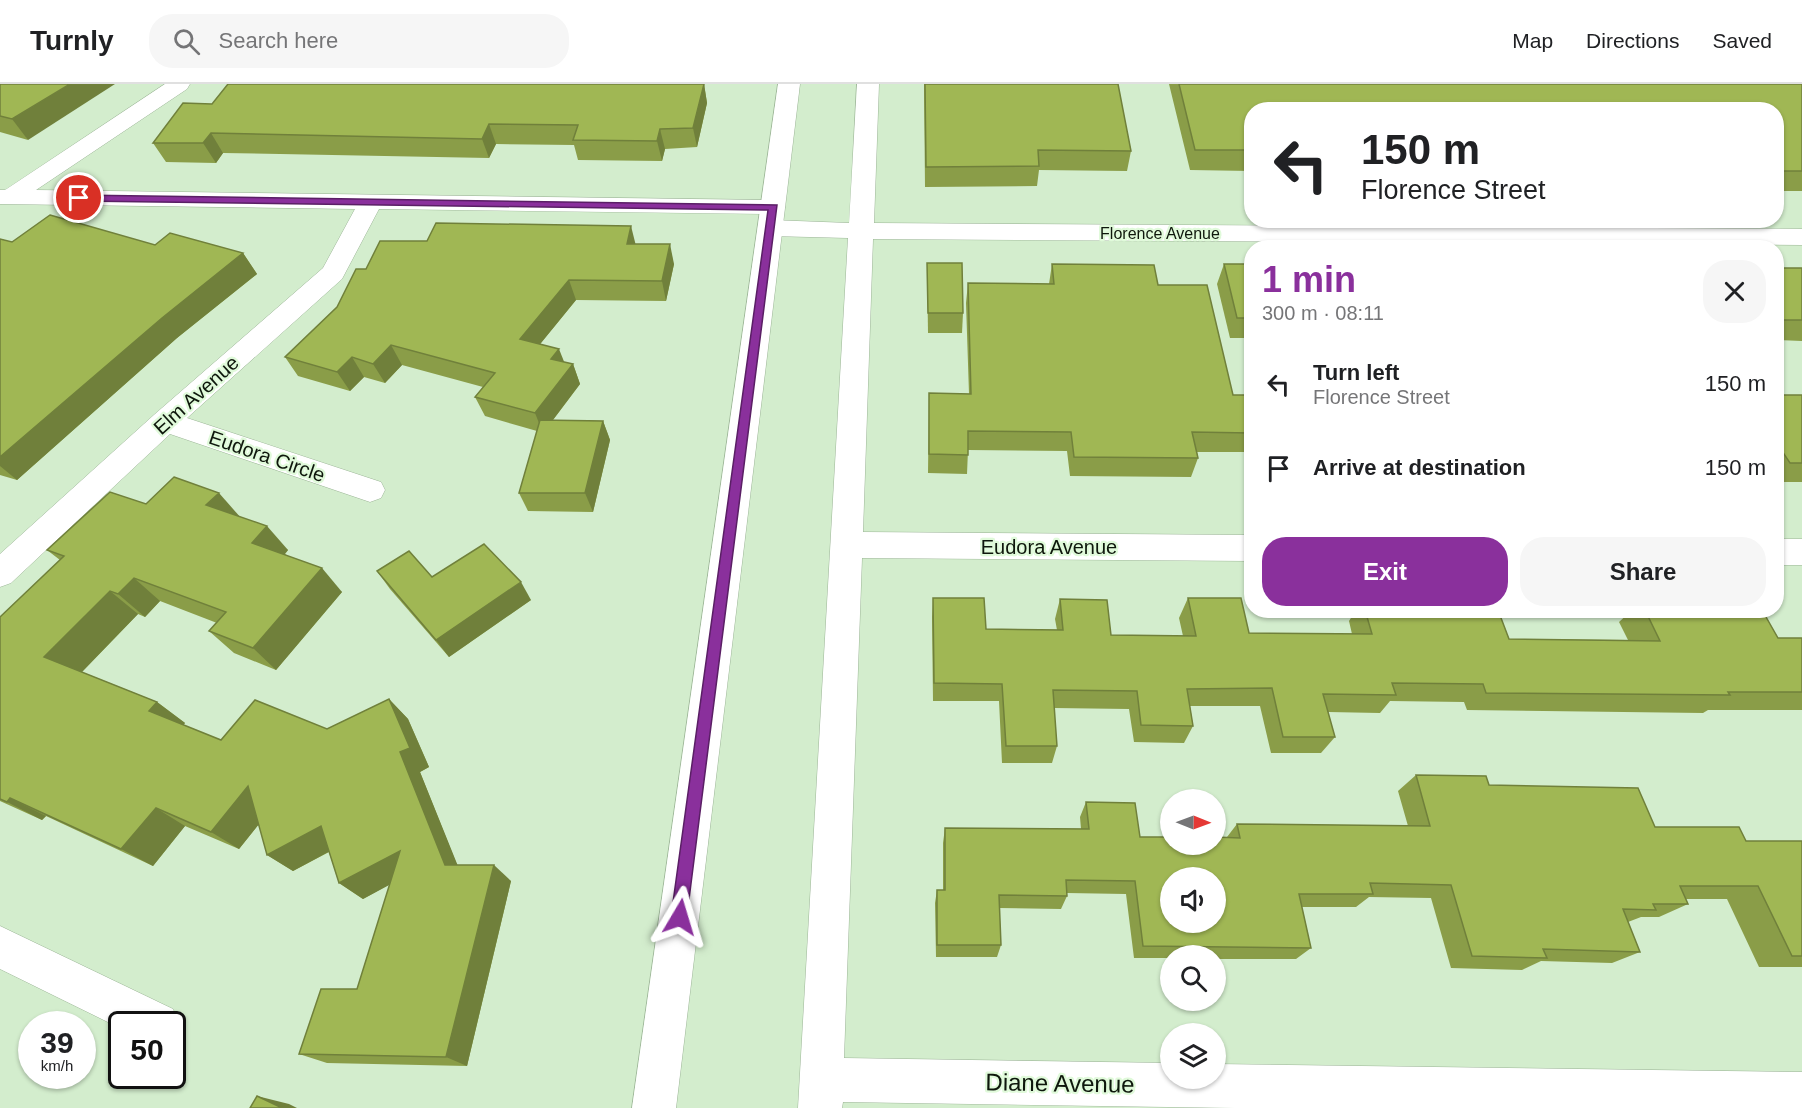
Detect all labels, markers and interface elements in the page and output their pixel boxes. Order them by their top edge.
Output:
search box [149,14,569,68]
text: Turnly [30,25,113,56]
icon: search [170,25,203,58]
text: Search here [218,28,338,53]
text: Map [1512,29,1553,52]
text: Directions [1586,29,1679,52]
text: Saved [1712,29,1772,52]
icon: left [1262,126,1340,204]
text: 150 m [1361,126,1480,173]
pin [53,172,104,223]
text: Florence Street [1361,175,1546,205]
icon: arrive [62,181,95,214]
street label: Florence Avenue [1100,225,1220,242]
text: 1 min [1262,259,1356,300]
button: close [1703,260,1766,323]
text: 300 m · 08:11 [1262,302,1384,324]
street label: Elm Avenue [149,351,243,439]
text: Turn left [1313,360,1399,385]
icon: left [1262,368,1295,401]
text: 150 m [1705,371,1766,396]
text: Florence Street [1313,386,1450,408]
street label: Eudora Circle [206,426,328,486]
icon: arrive [1262,452,1295,485]
text: Arrive at destination [1313,455,1526,480]
text: 150 m [1705,455,1766,480]
street label: Eudora Avenue [981,536,1117,558]
button: Exit [1262,537,1508,606]
button: Share [1520,537,1766,606]
north arrow [1160,789,1226,855]
map controls [1160,789,1226,1089]
button: sound [1160,867,1226,933]
position arrow [648,885,712,949]
button: search [1160,945,1226,1011]
speed limit sign: 50 [108,1011,186,1089]
button: layers [1160,1023,1226,1089]
text: 39 [40,1026,74,1059]
text: km/h [41,1057,73,1074]
street label: Diane Avenue [985,1068,1135,1098]

